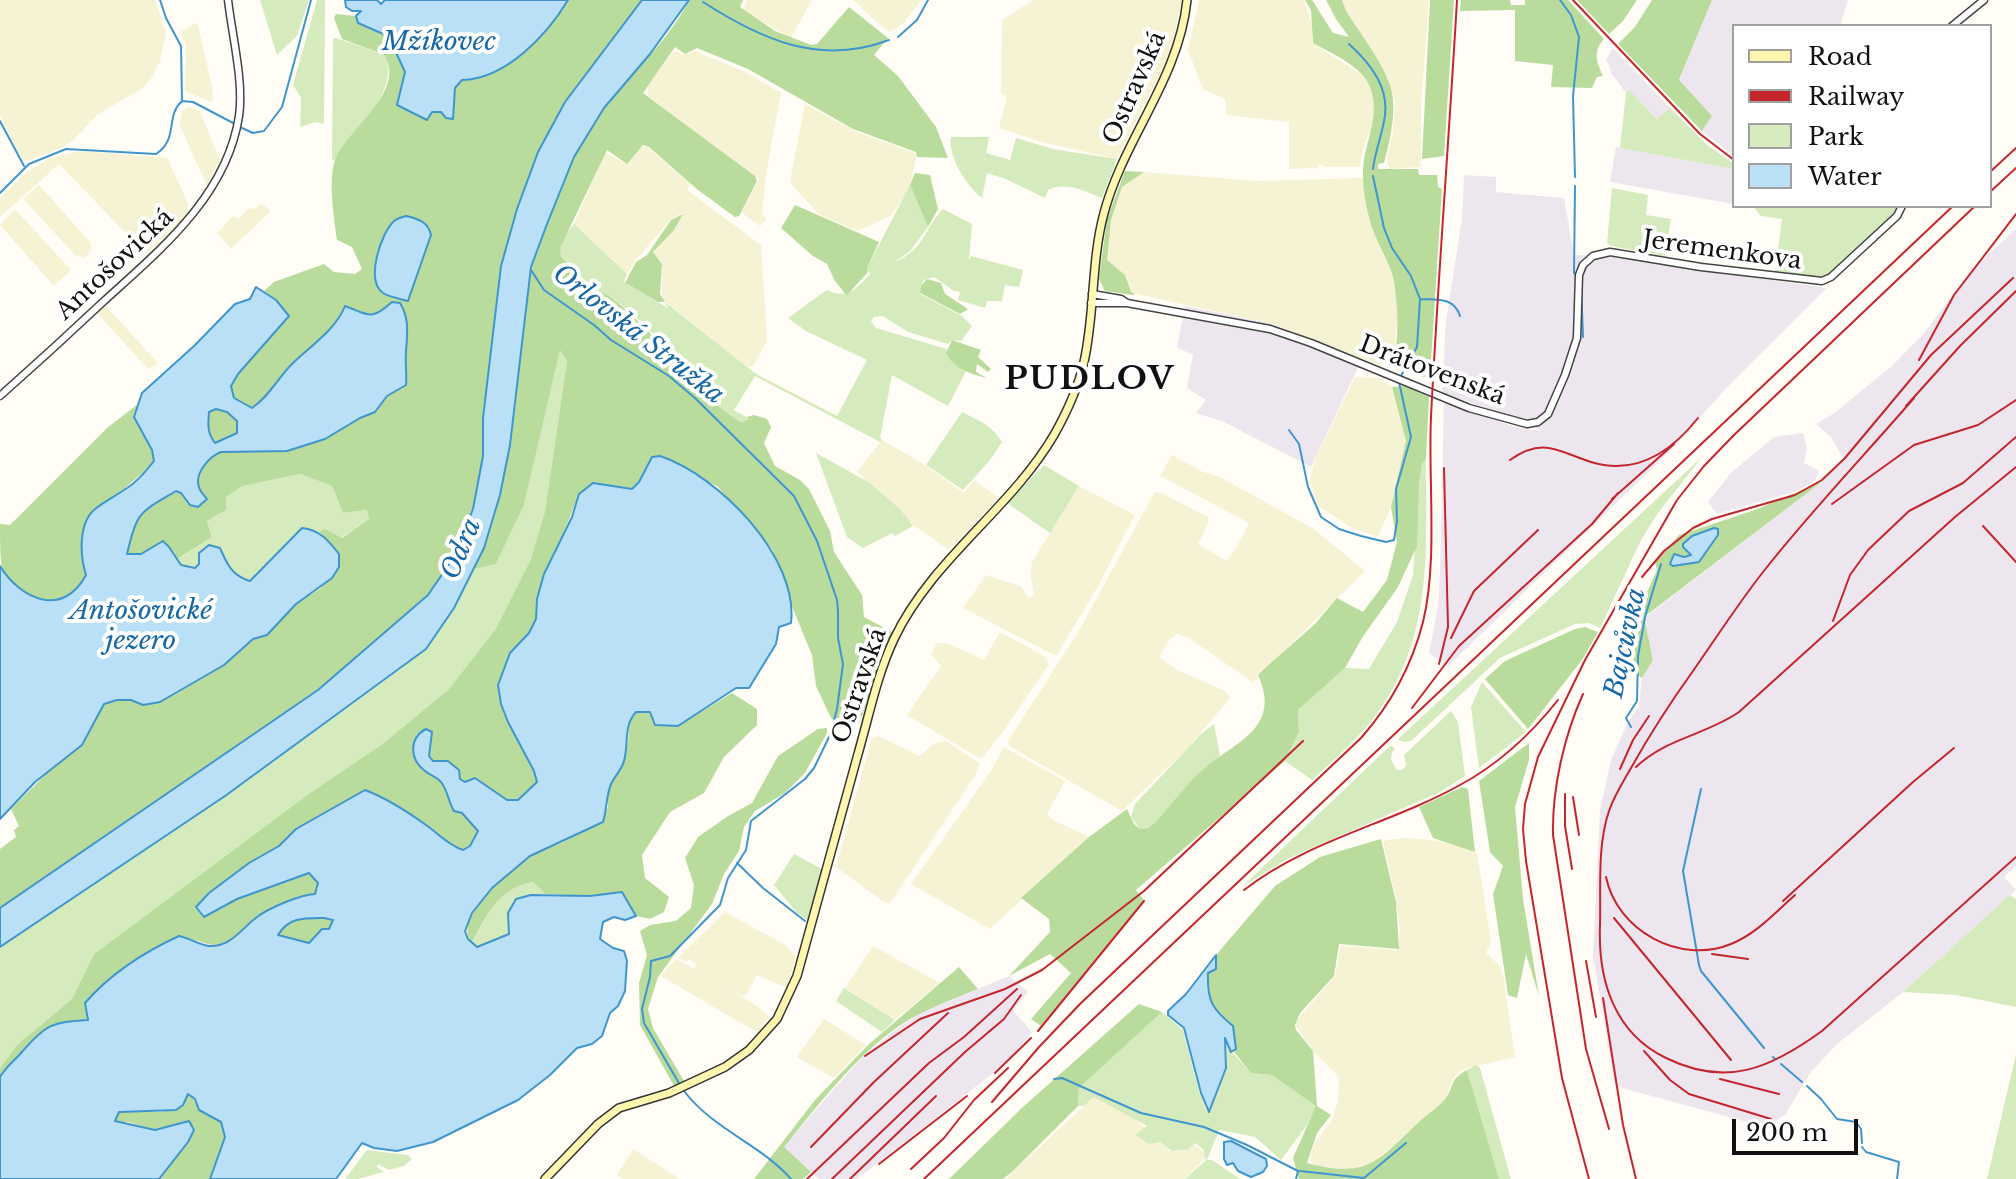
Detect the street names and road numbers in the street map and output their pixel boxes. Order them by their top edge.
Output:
street label: Ostravská [1097,27,1173,149]
street label: Antošovická [50,203,180,327]
street label: Jeremenkova [1641,226,1803,276]
street label: Drátovenská [1355,330,1509,412]
street label: Ostravská [827,625,893,747]

